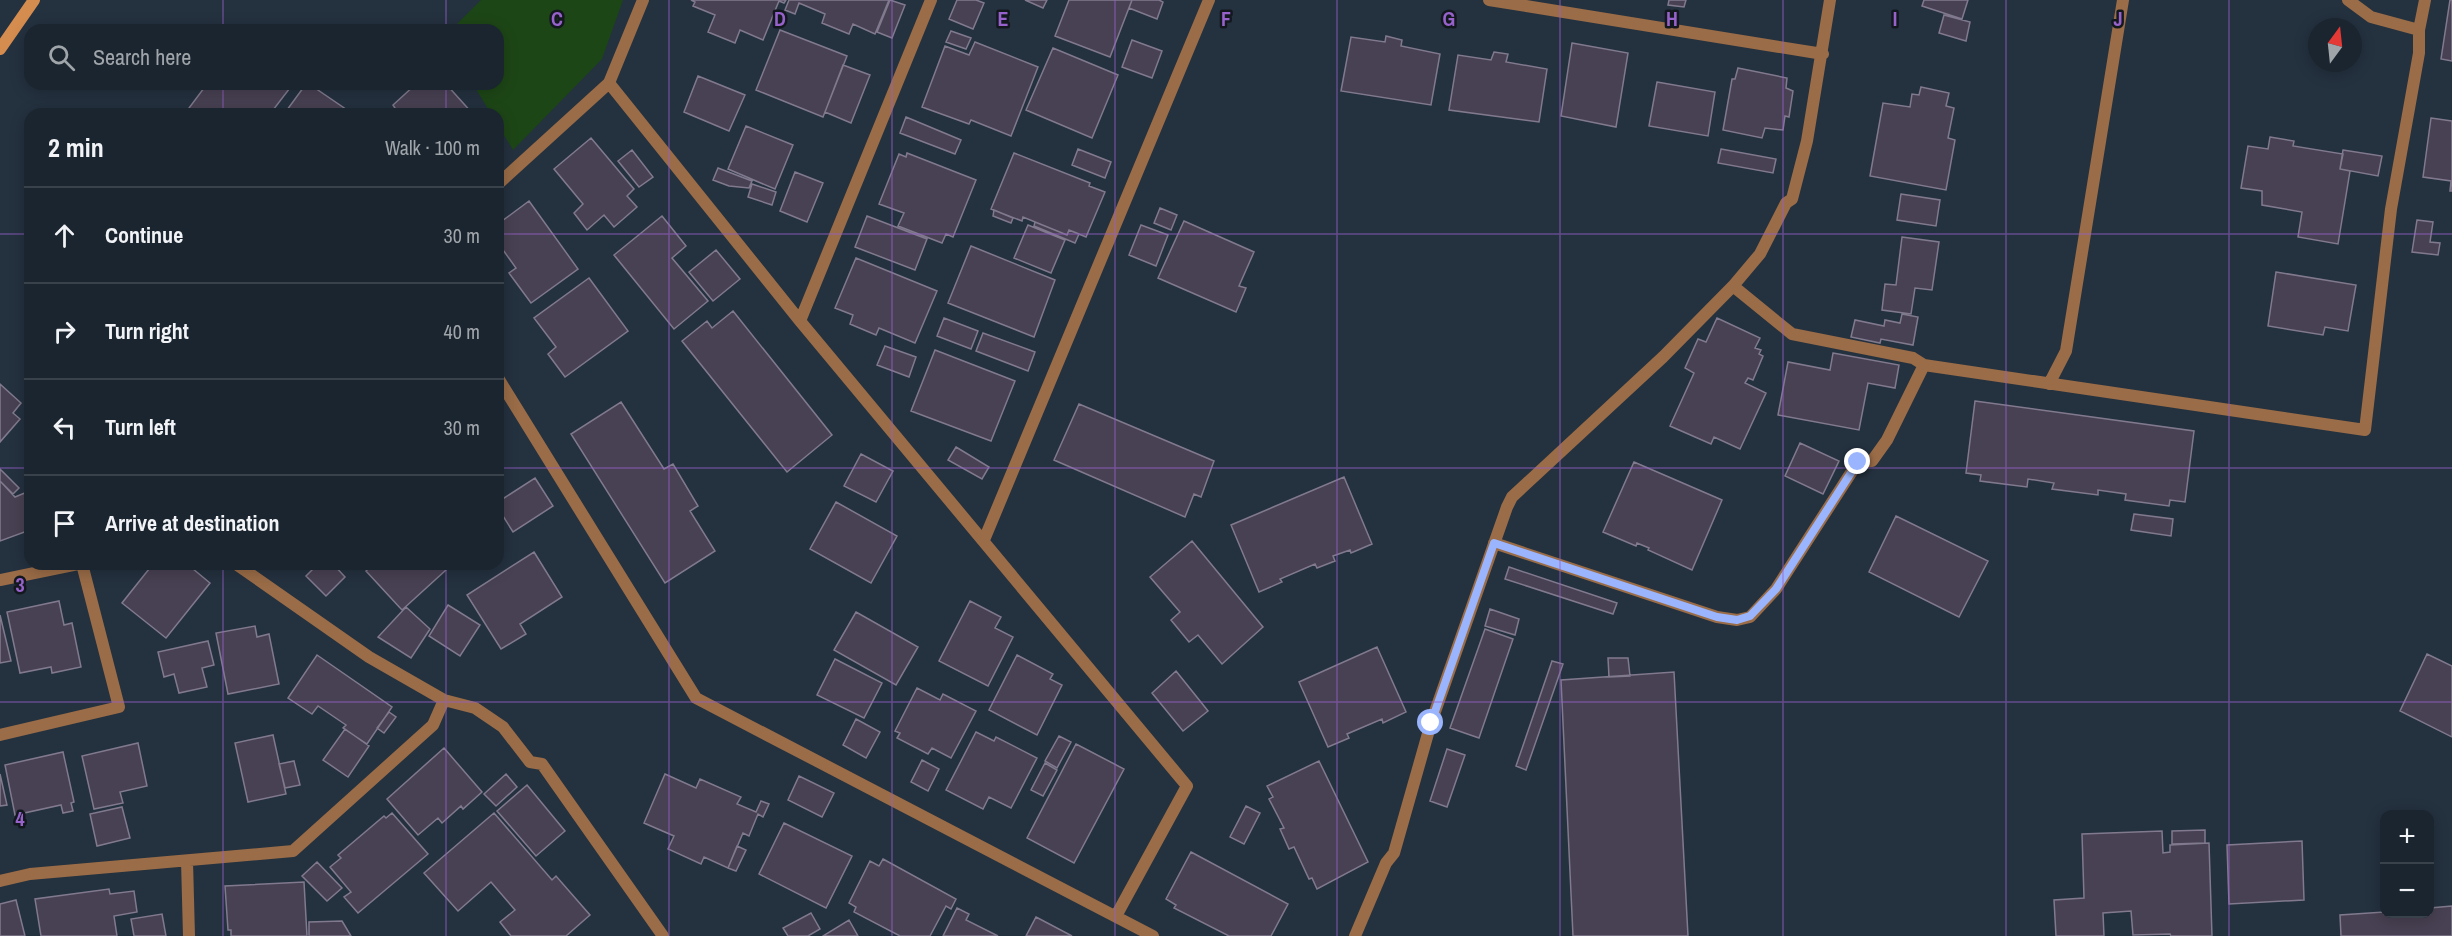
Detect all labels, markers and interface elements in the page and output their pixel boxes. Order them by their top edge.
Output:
text: C [551,5,563,32]
text: D [774,5,786,32]
text: E [998,5,1009,32]
text: F [1221,5,1231,32]
text: G [1443,5,1455,32]
text: H [1666,5,1678,32]
text: I [1893,5,1897,32]
text: J [2113,5,2123,32]
north arrow [2308,18,2362,72]
search box [24,24,504,90]
icon: search [45,41,78,74]
text: Search here [93,42,191,72]
text: 2 min [48,130,104,165]
text: Walk · 100 m [385,134,480,161]
icon: ahead [48,219,81,252]
text: Continue [105,220,183,250]
text: 30 m [444,222,480,249]
icon: right [48,315,81,348]
text: Turn right [105,316,189,346]
text: 40 m [444,318,480,345]
icon: left [48,411,81,444]
text: Turn left [105,412,176,442]
text: 30 m [444,414,480,441]
route end [1844,448,1870,474]
icon: arrive [48,507,81,540]
text: Arrive at destination [105,508,279,538]
text: 3 [15,571,25,598]
route start [1417,709,1443,735]
text: 4 [15,805,25,832]
map controls [2380,810,2434,918]
button: + [2380,810,2434,864]
button: − [2380,864,2434,918]

